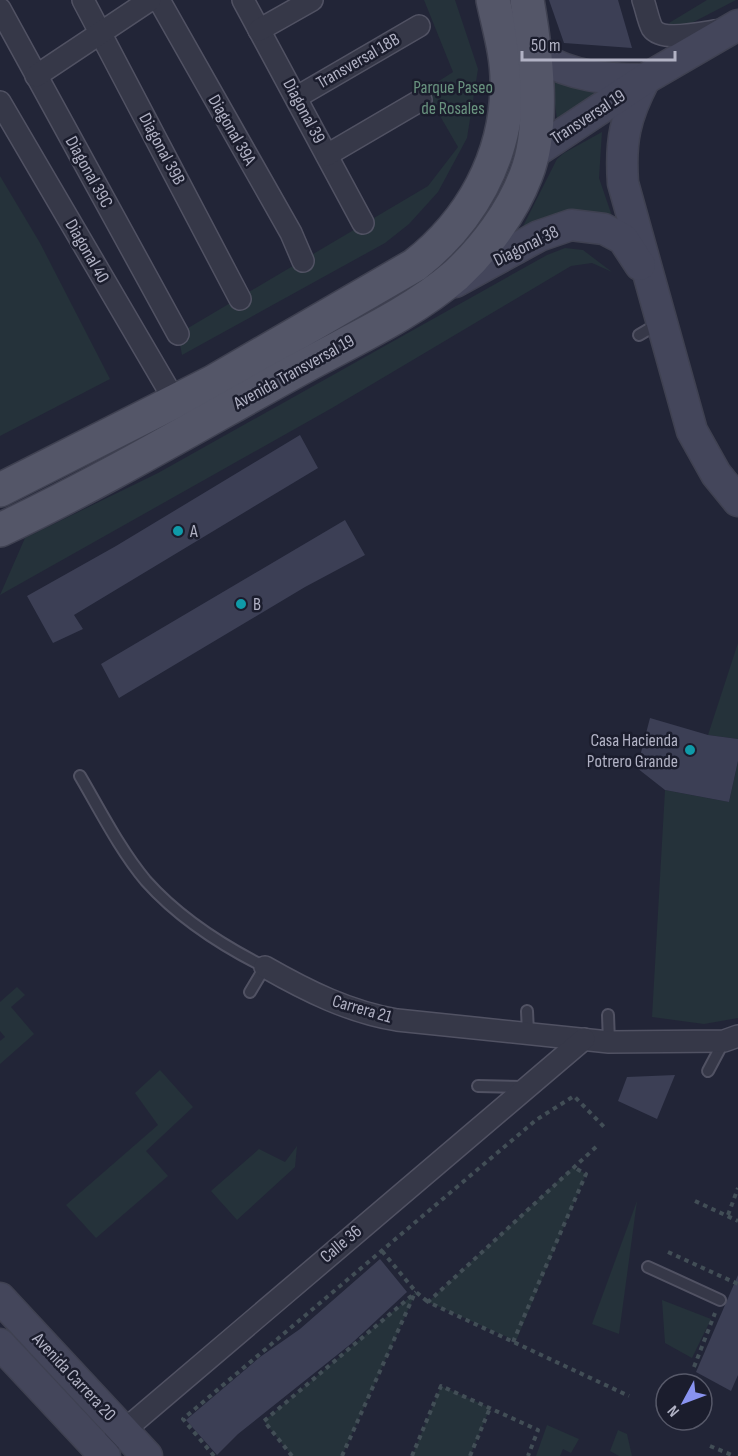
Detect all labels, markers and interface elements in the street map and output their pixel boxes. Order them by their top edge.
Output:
scale bar [522,24,675,62]
street label: Transversal 18B [313,29,403,93]
text: 50 m [531,35,561,56]
street label: Diagonal 39 [278,75,330,147]
park label: Parque Paseo de Rosales [413,77,493,119]
street label: Transversal 19 [547,85,629,149]
street label: Diagonal 39A [203,91,261,169]
street label: Diagonal 39B [134,110,190,188]
street label: Diagonal 39C [61,132,117,212]
street label: Diagonal 40 [60,215,114,287]
street label: Diagonal 38 [490,221,562,271]
street label: Avenida Transversal 19 [229,330,358,414]
place label: A [189,521,198,542]
marker: A [171,524,185,538]
place label: B [253,594,261,615]
marker: B [234,597,248,611]
place label: Casa Hacienda Potrero Grande [587,730,678,772]
marker: Casa Hacienda Potrero Grande [683,743,697,757]
street label: Carrera 21 [330,990,395,1028]
street label: Calle 36 [316,1221,366,1267]
street label: Avenida Carrera 20 [27,1328,120,1425]
north arrow [654,1372,714,1432]
text: N [664,1401,684,1420]

